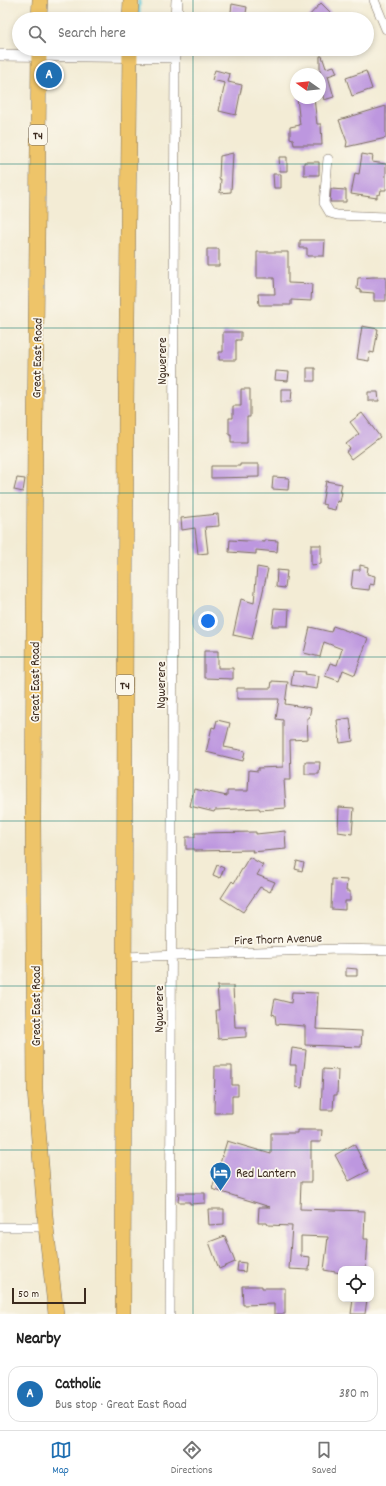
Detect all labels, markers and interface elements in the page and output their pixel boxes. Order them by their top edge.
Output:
search box [12,12,374,56]
icon: search [26,23,48,45]
text: Search here [58,23,126,45]
pin: A [36,60,62,90]
north arrow [290,68,326,104]
road number: T4 [29,125,47,145]
street label: Great East Road [28,318,49,398]
street label: Ngwerere [154,337,173,385]
your location [198,611,218,631]
street label: Great East Road [27,642,46,722]
street label: Ngwerere [153,661,172,709]
road number: T4 [116,675,134,695]
street label: Fire Thorn Avenue [234,929,323,952]
street label: Great East Road [28,966,47,1046]
street label: Ngwerere [151,985,170,1033]
hotel icon: Red Lantern [207,1159,233,1192]
place label: Red Lantern [236,1165,296,1184]
map controls [338,1266,374,1302]
button: locate [338,1266,374,1302]
scale bar [12,1286,86,1305]
text: 50 m [18,1287,39,1303]
text: Nearby [16,1328,60,1352]
text: Catholic [55,1374,101,1396]
text: A [26,1385,34,1404]
text: 380 m [339,1385,369,1404]
text: Bus stop · Great East Road [55,1396,187,1415]
tab: Map [50,1439,72,1479]
tab: Directions [171,1439,213,1479]
tab: Saved [312,1439,336,1479]

